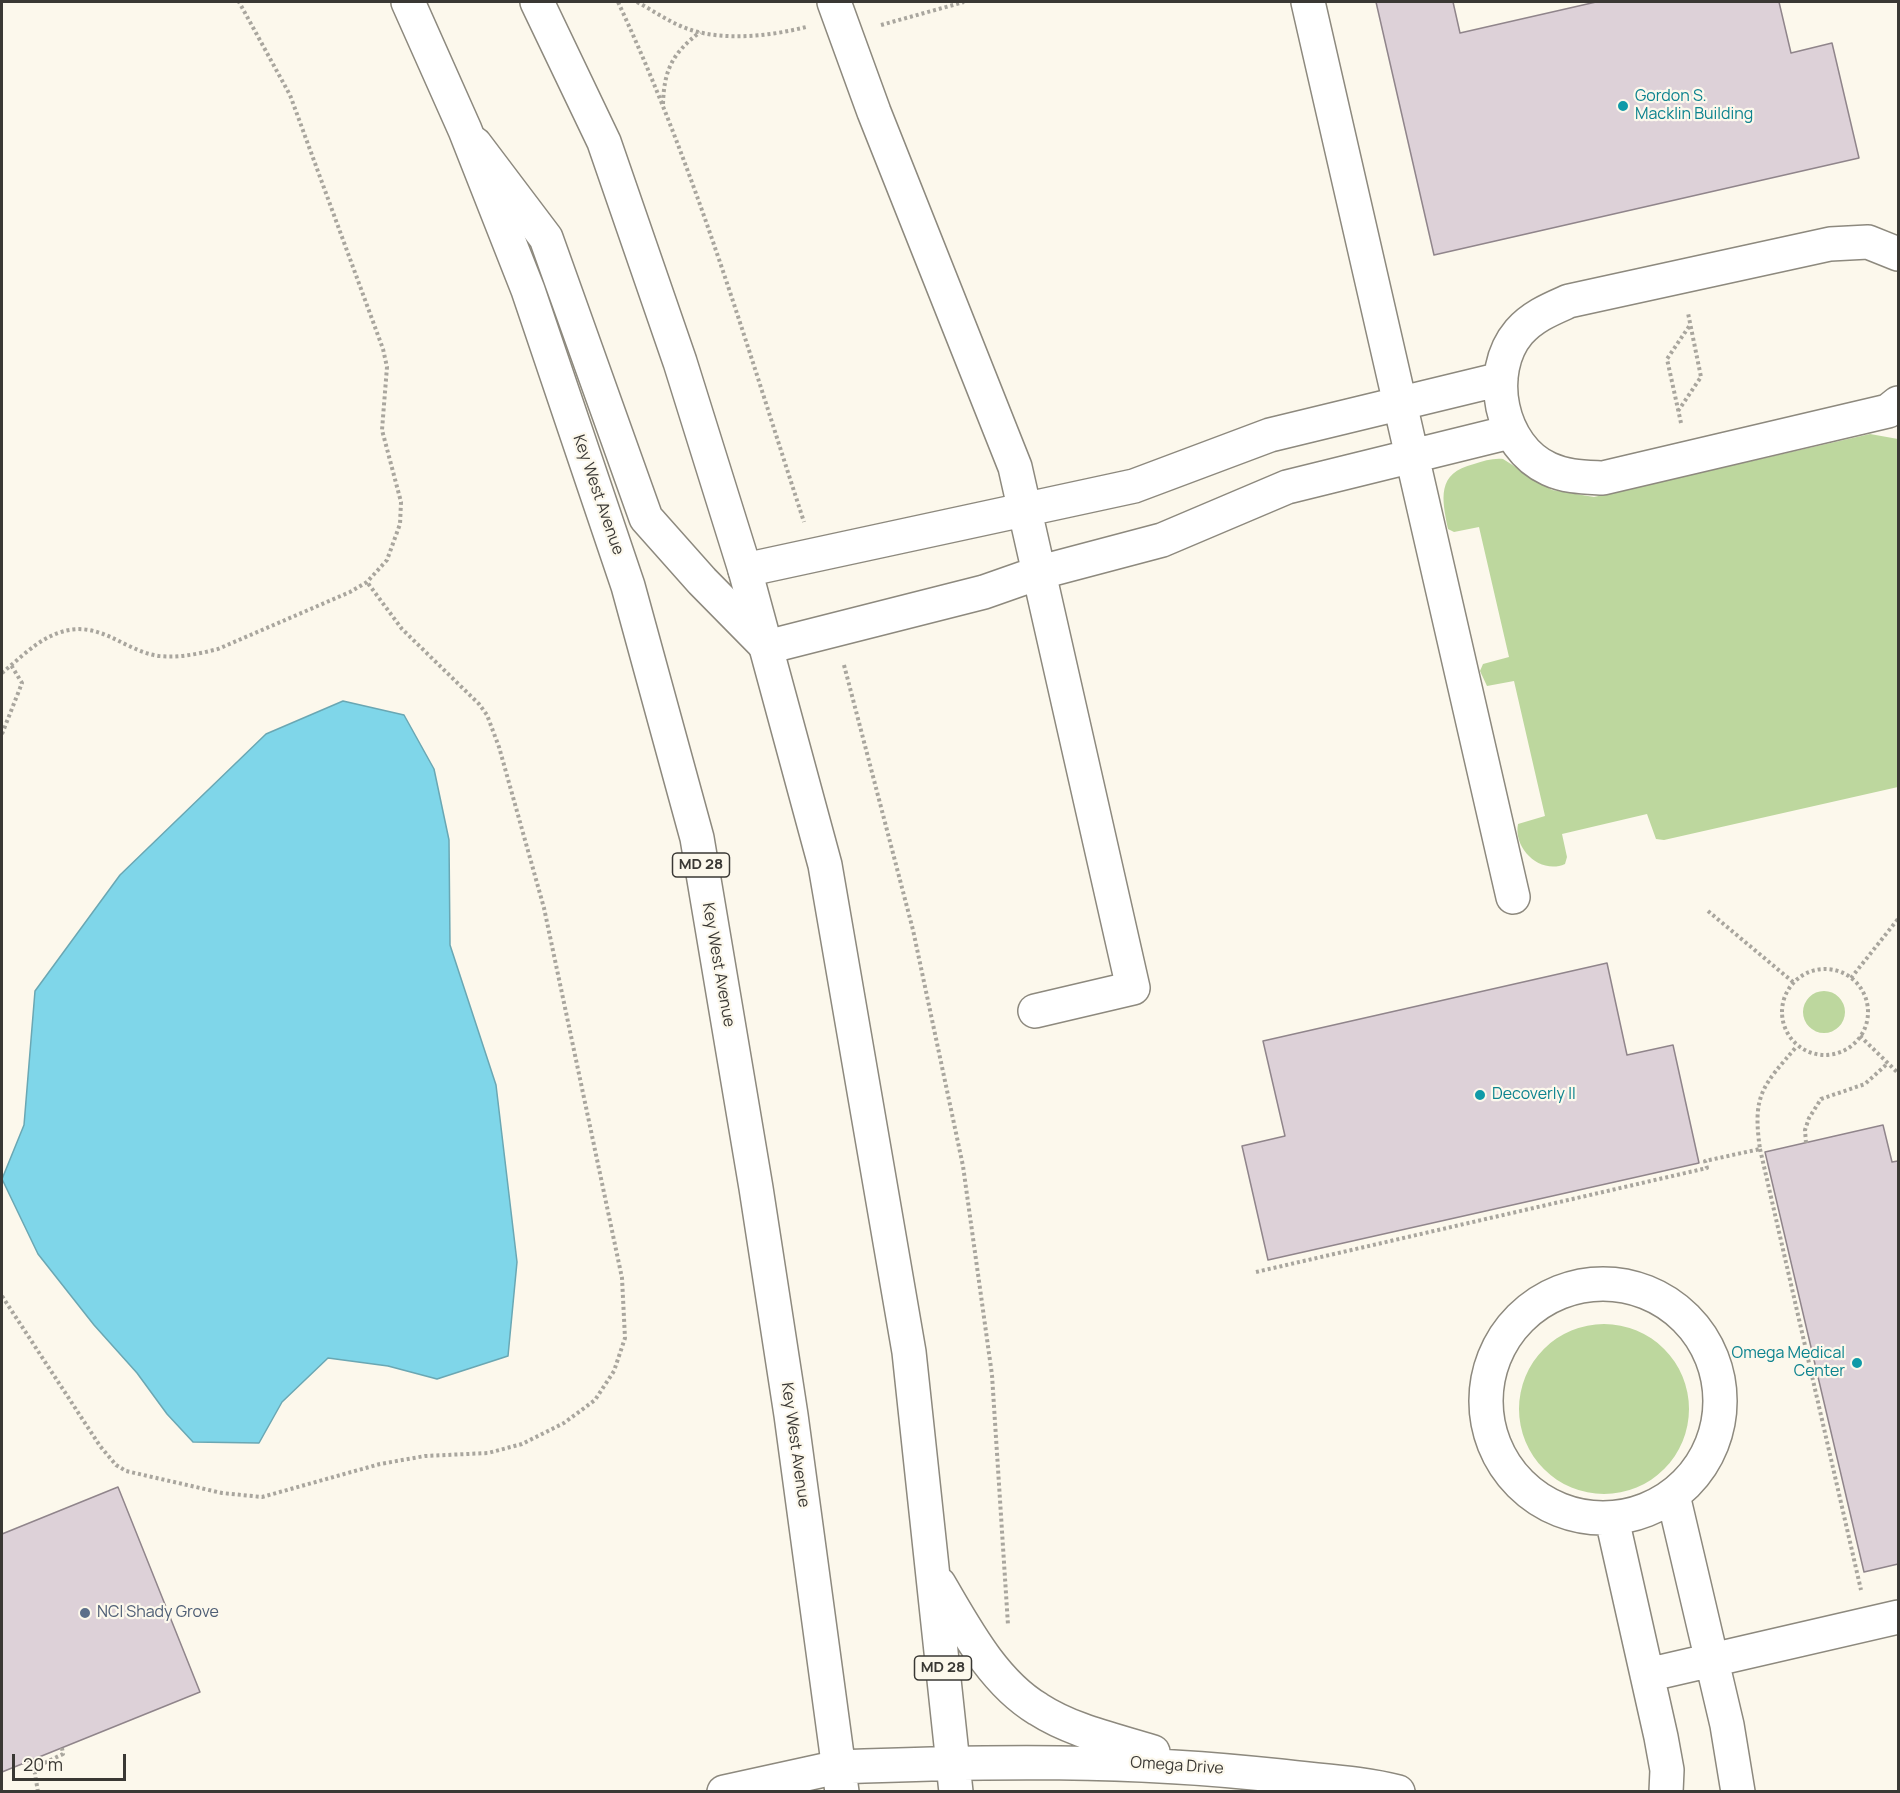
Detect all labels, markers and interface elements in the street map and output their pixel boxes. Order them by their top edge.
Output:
place label: Gordon S. Macklin Building [1635,87,1753,125]
marker: Gordon S. Macklin Building [1616,99,1630,113]
street label: Key West Avenue [568,432,628,558]
road number: MD 28 [672,853,730,877]
street label: Key West Avenue [698,901,738,1029]
place label: Decoverly II [1492,1085,1576,1105]
marker: Decoverly II [1473,1088,1487,1102]
place label: Omega Medical Center [1732,1344,1845,1382]
marker: Omega Medical Center [1850,1356,1864,1370]
street label: Key West Avenue [777,1381,813,1509]
place label: NCI Shady Grove [97,1603,219,1623]
marker: NCI Shady Grove [78,1606,92,1620]
road number: MD 28 [914,1656,972,1680]
scale bar [15,1742,129,1780]
text: 20 m [23,1752,63,1776]
street label: Omega Drive [1130,1753,1224,1779]

